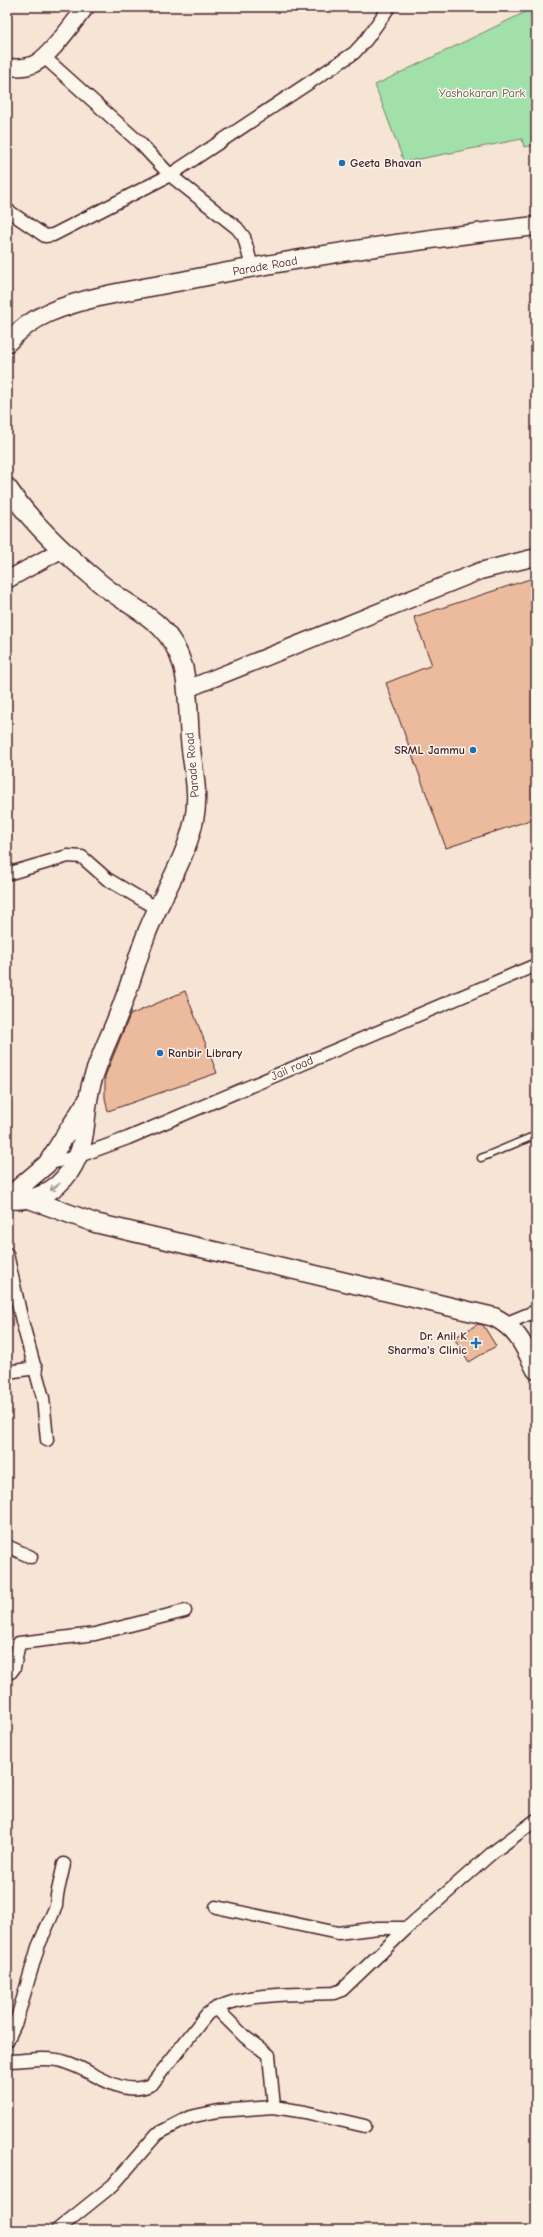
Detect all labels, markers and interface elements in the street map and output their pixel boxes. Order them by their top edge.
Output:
park label: Yashokaran Park [439,86,525,100]
place label: Geeta Bhavan [350,156,422,170]
marker: Geeta Bhavan [337,158,347,168]
street label: Parade Road [232,253,298,279]
street label: Parade Road [182,732,202,798]
place label: SRML Jammu [394,743,465,757]
marker: SRML Jammu [468,745,478,755]
place label: Ranbir Library [168,1046,243,1060]
marker: Ranbir Library [155,1048,165,1058]
street label: Jail road [269,1053,315,1083]
one-way arrow [50,1182,61,1191]
place label: Dr. Anil K Sharma's Clinic [388,1329,467,1357]
marker: Dr. Anil K Sharma's Clinic [470,1337,482,1349]

